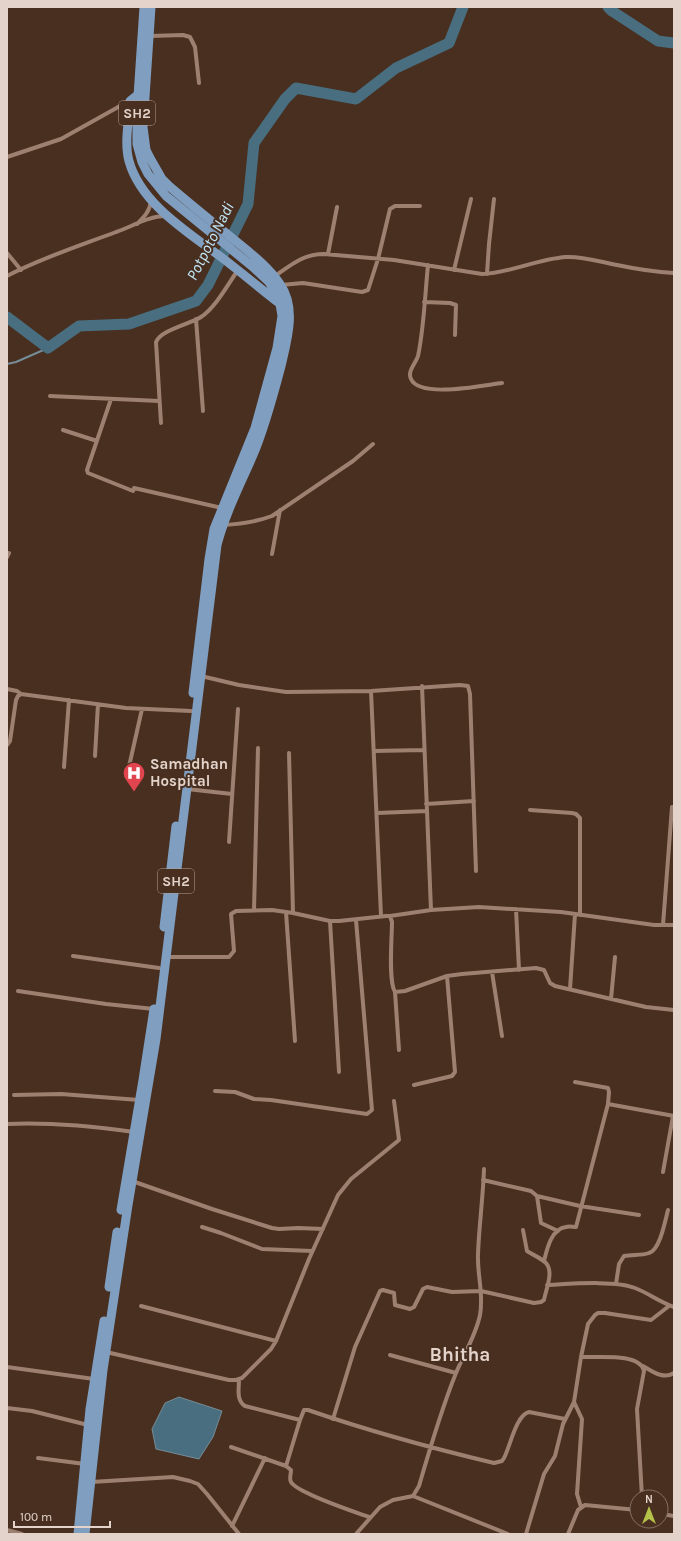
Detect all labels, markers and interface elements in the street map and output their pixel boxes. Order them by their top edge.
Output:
road number: SH2 [119,101,155,125]
water label: Potpoto Nadi [182,199,238,283]
place label: Samadhan Hospital [150,755,228,790]
hospital icon: Samadhan Hospital [121,760,147,793]
road number: SH2 [158,869,194,893]
district label: Bhitha [430,1344,490,1366]
north arrow [629,1489,669,1529]
text: N [645,1493,653,1506]
scale bar [14,1503,110,1529]
text: 100 m [20,1510,52,1524]

